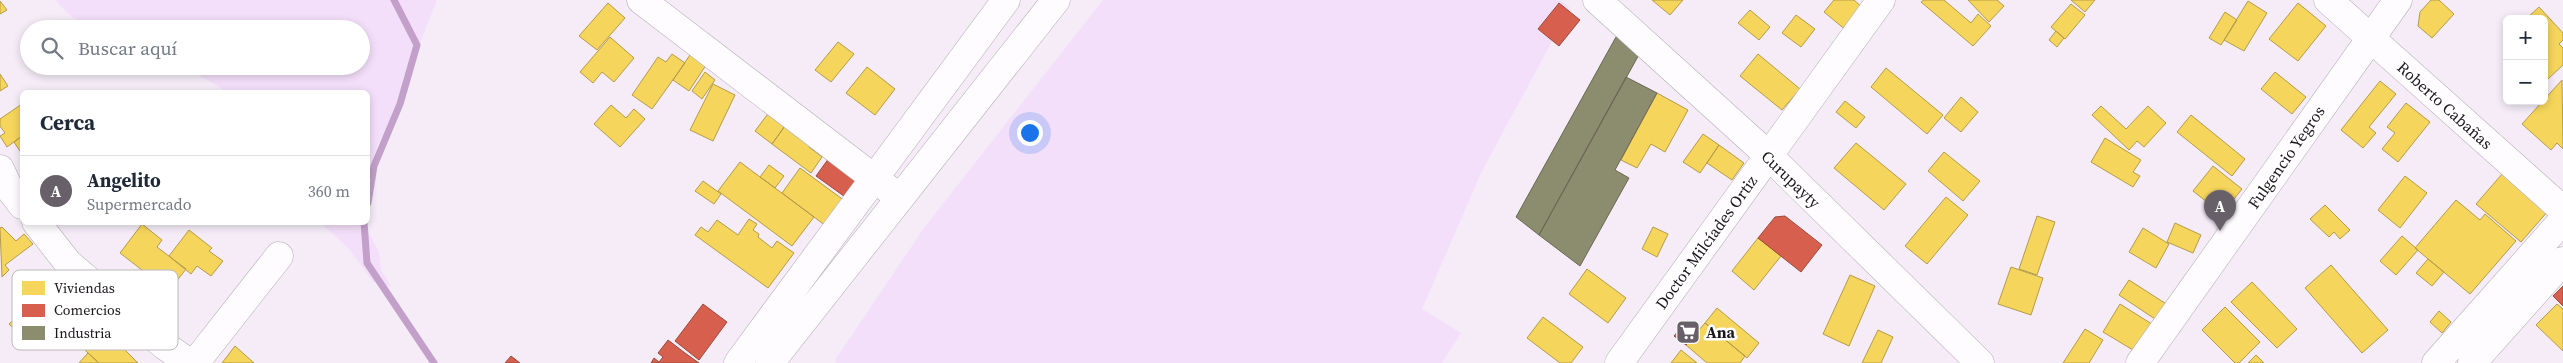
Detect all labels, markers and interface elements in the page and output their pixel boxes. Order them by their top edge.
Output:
map controls [2503,15,2548,105]
button: + [2503,15,2548,60]
search box [20,20,370,75]
icon: search [38,34,66,62]
text: Buscar aquí [78,35,177,61]
street label: Roberto Cabañas [2393,56,2497,154]
button: − [2503,60,2548,105]
street label: Fulgencio Yegros [2242,101,2330,213]
text: Cerca [40,108,95,137]
your location [1017,120,1043,146]
street label: Curupayty [1757,145,1826,213]
text: Angelito [87,167,161,193]
street label: Doctor Milcíades Ortiz [1650,171,1762,313]
text: A [51,180,61,202]
text: 360 m [308,180,350,202]
pin: A [2204,190,2236,231]
text: Supermercado [87,193,191,215]
legend [12,270,178,350]
text: Viviendas [54,278,115,298]
text: Comercios [54,300,121,320]
supermarket icon: Ana [1675,319,1701,345]
place label: Ana [1706,321,1736,343]
text: Industria [54,323,112,343]

